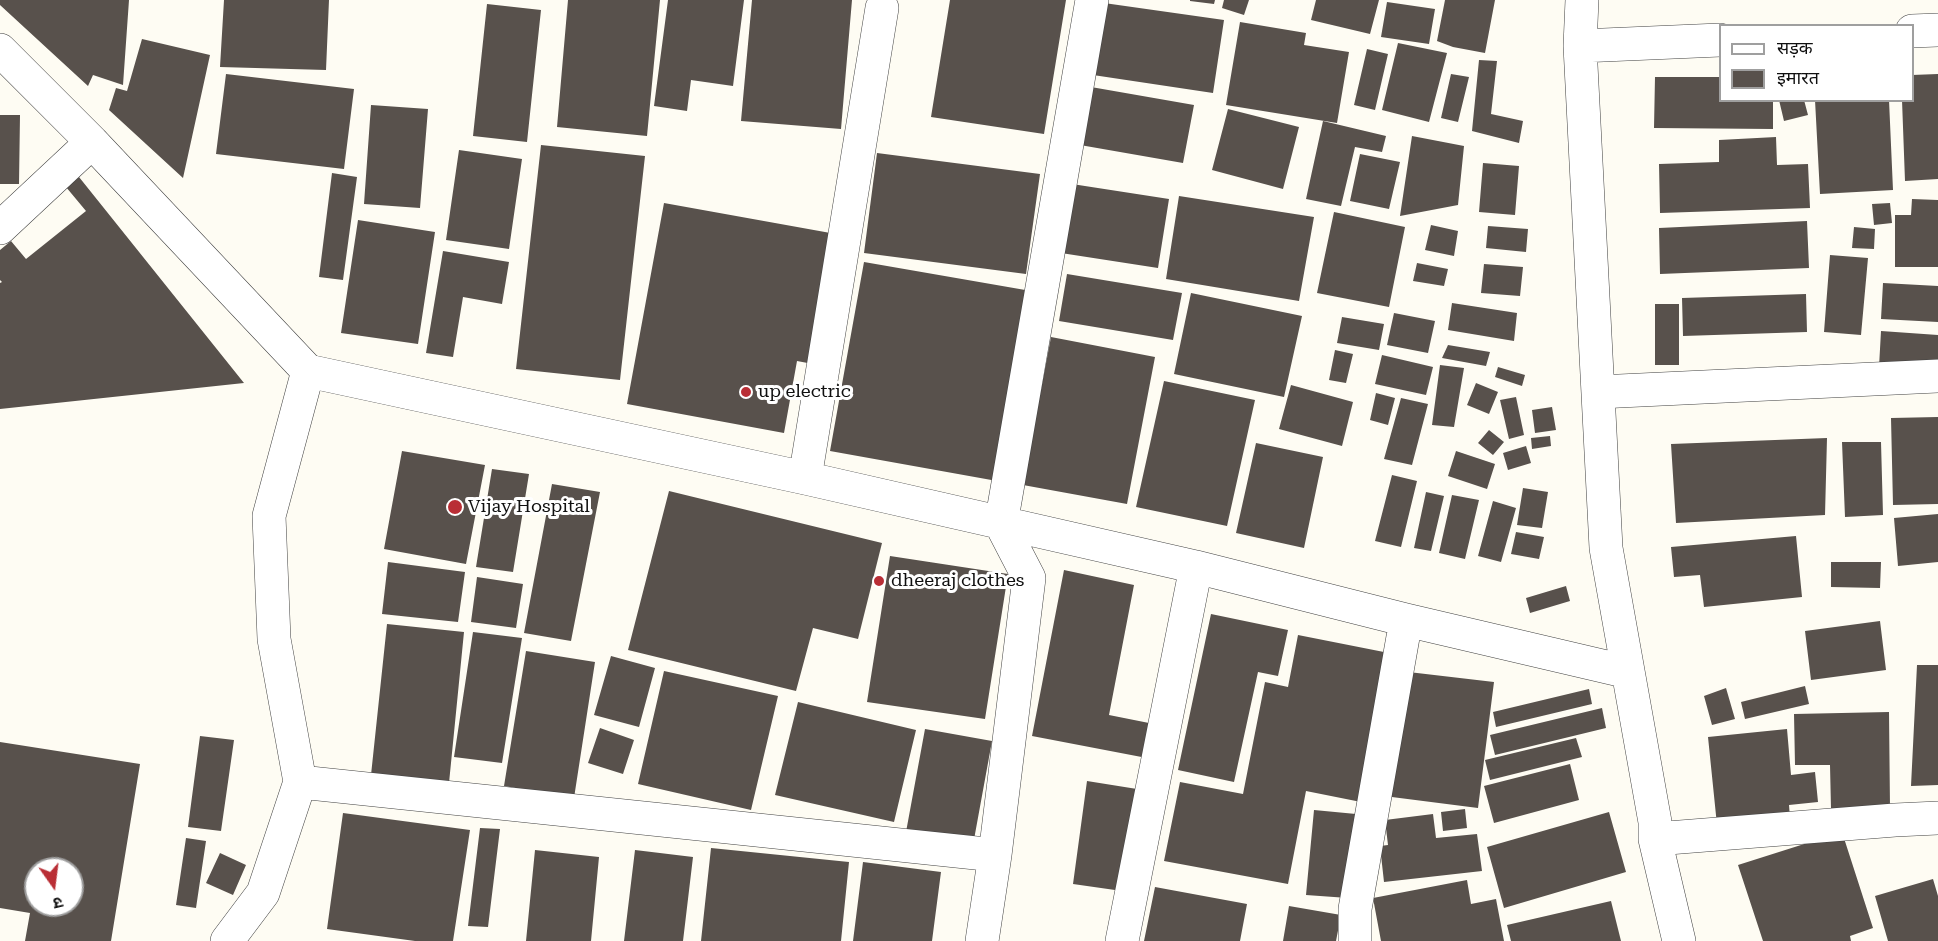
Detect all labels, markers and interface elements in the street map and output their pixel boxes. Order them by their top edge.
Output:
legend [1719,24,1914,102]
text: सड़क [1777,37,1813,58]
text: इमारत [1777,67,1819,88]
place label: up electric [758,381,851,403]
marker: up electric [739,385,753,399]
place label: Vijay Hospital [468,496,590,518]
marker: Vijay Hospital [446,498,464,516]
place label: dheeraj clothes [891,570,1024,592]
marker: dheeraj clothes [872,574,886,588]
north arrow [24,857,84,917]
text: उ [51,893,65,913]

